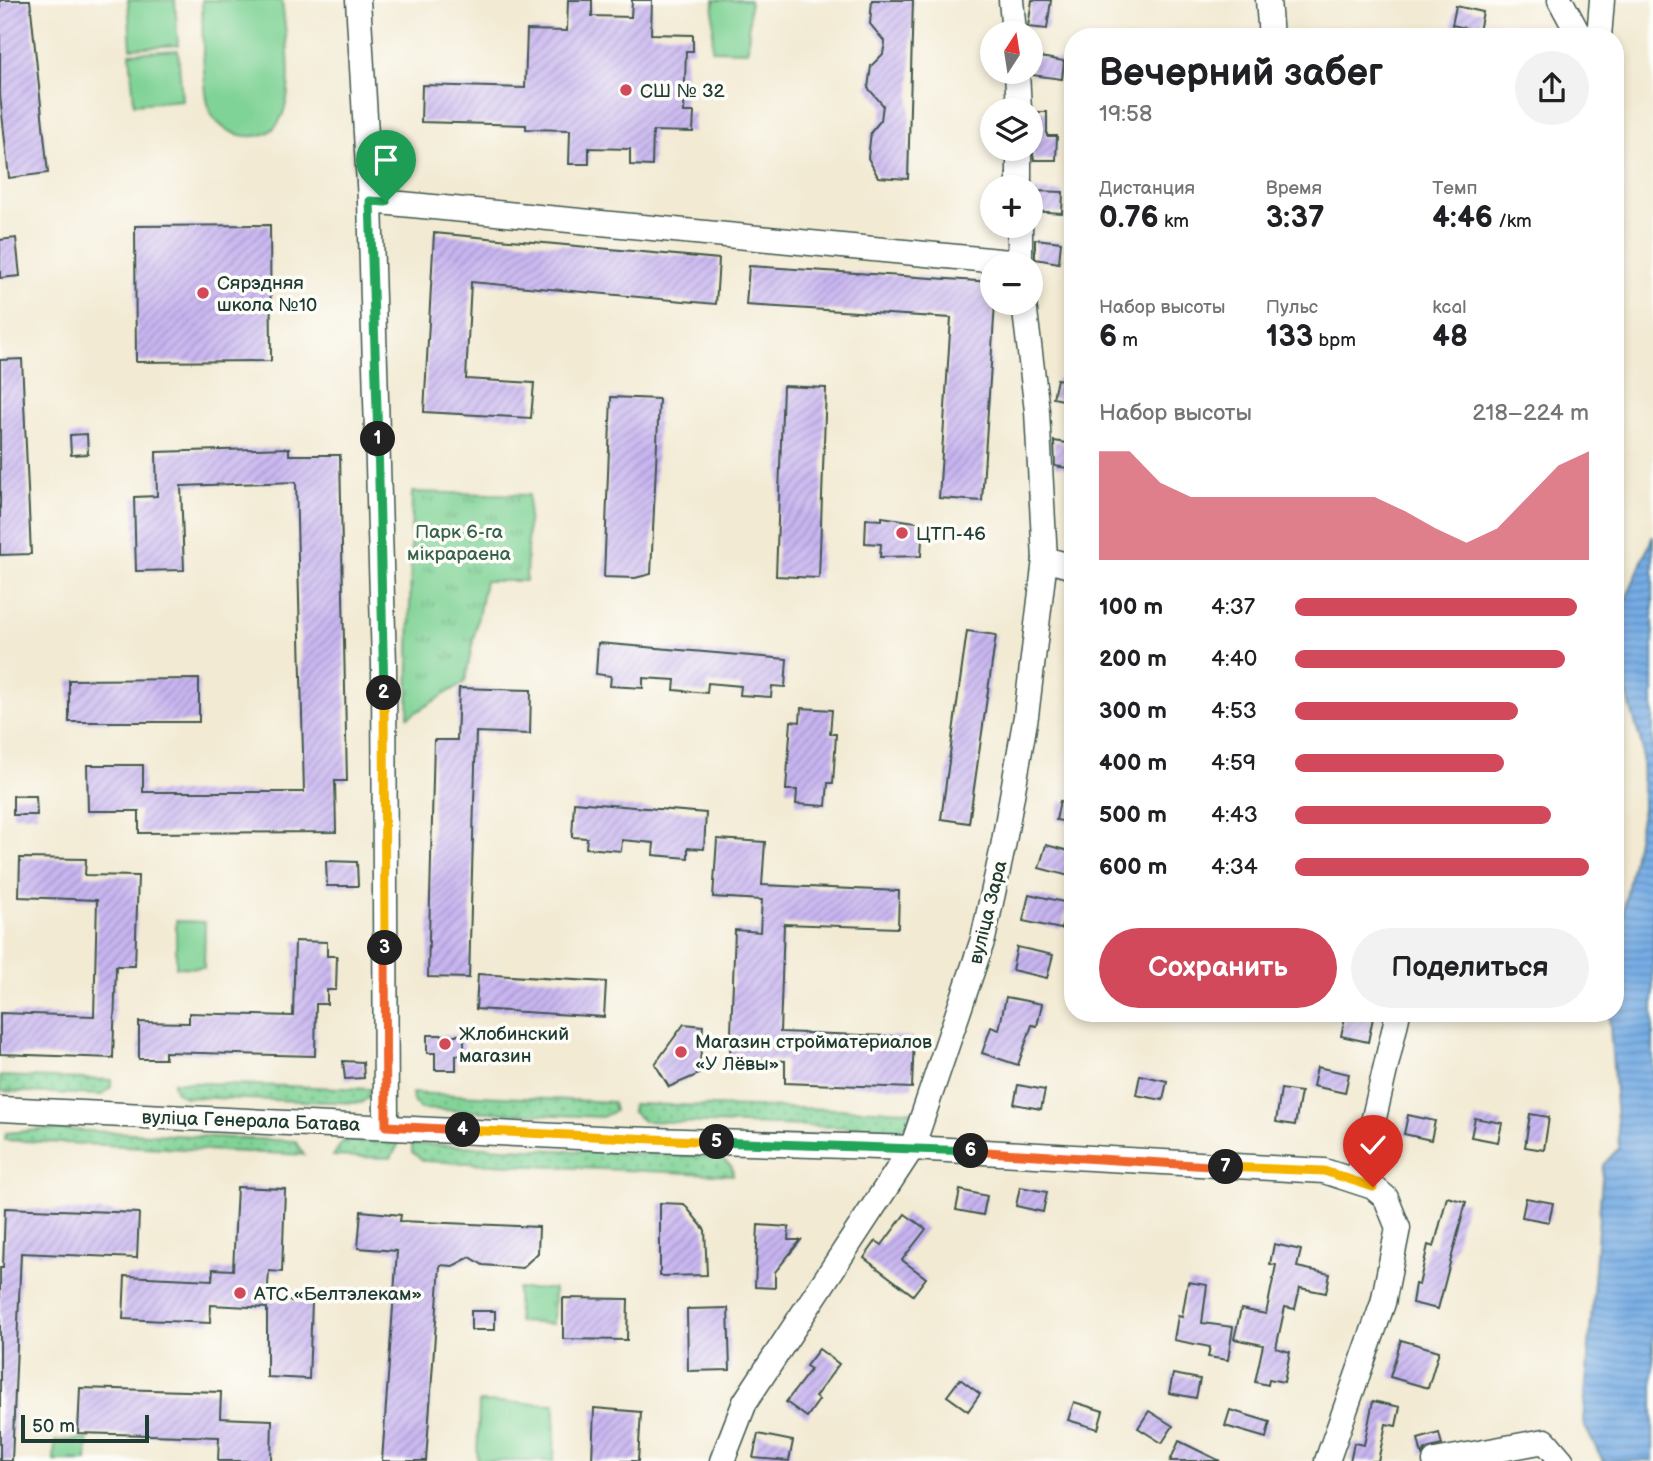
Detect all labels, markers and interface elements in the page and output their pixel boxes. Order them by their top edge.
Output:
north arrow [980,21,1043,84]
map controls [980,21,1043,315]
text: Вечерний забег [1099,51,1383,96]
button: share [1515,51,1589,125]
place label: СШ № 32 [640,80,726,103]
marker: СШ № 32 [618,82,634,98]
button: layers [980,98,1043,161]
text: 19:58 [1099,100,1152,128]
pin [356,130,416,202]
icon: arrive [367,141,405,179]
button: + [980,175,1043,238]
text: Дистанция [1099,177,1195,200]
text: Время [1266,177,1322,200]
text: Темп [1432,177,1477,200]
text: 0.76 [1099,200,1159,236]
text: 3:37 [1266,200,1324,236]
text: 4:46 [1432,200,1493,236]
text: km [1159,210,1189,233]
text: /km [1493,210,1532,233]
button: − [980,252,1043,315]
place label: Сярэдняя школа №10 [217,272,317,317]
marker: Сярэдняя школа №10 [195,285,211,301]
text: Набор высоты [1099,296,1225,319]
text: Пульс [1266,296,1318,319]
text: kcal [1432,296,1466,319]
text: 6 [1099,319,1117,355]
text: 133 [1266,319,1313,355]
text: 48 [1432,319,1468,355]
text: m [1117,329,1138,352]
text: bpm [1313,329,1356,352]
text: Набор высоты [1099,399,1252,427]
text: 218–224 m [1472,399,1589,427]
pin: 1 [360,422,396,457]
text: 1 [374,427,382,450]
park label: Парк 6-га мікрараена [407,521,511,566]
place label: ЦТП-46 [916,523,986,546]
marker: ЦТП-46 [894,525,910,541]
text: 100 m [1099,593,1163,621]
text: 4:37 [1211,593,1255,621]
text: 200 m [1099,645,1167,673]
text: 4:40 [1211,645,1257,673]
pin: 2 [366,676,402,710]
text: 2 [378,681,389,704]
text: 300 m [1099,697,1167,725]
text: 4:53 [1211,697,1257,725]
text: 400 m [1099,749,1167,777]
text: 4:59 [1211,749,1256,777]
text: 500 m [1099,801,1167,829]
text: 4:43 [1211,801,1258,829]
text: 600 m [1099,853,1167,881]
text: 4:34 [1211,853,1258,881]
street label: вуліца Зара [964,858,1012,967]
button: Сохранить [1099,928,1337,1008]
button: Поделиться [1351,928,1589,1008]
pin: 3 [368,930,402,965]
text: 3 [379,936,390,959]
place label: Жлобинский магазин [459,1023,569,1068]
place label: Магазин стройматериалов «У Лёвы» [695,1031,932,1076]
marker: Жлобинский магазин [437,1036,453,1052]
marker: Магазин стройматериалов «У Лёвы» [673,1044,689,1060]
street label: вуліца Генерала Батава [141,1106,361,1137]
pin: 4 [446,1112,480,1148]
pin [1343,1115,1403,1187]
text: 4 [457,1118,468,1141]
pin: 5 [700,1124,734,1160]
icon: check [1354,1126,1392,1164]
text: 5 [711,1130,722,1153]
pin: 6 [954,1134,988,1168]
text: 6 [965,1139,976,1162]
pin: 7 [1208,1150,1244,1184]
text: 7 [1220,1155,1231,1178]
place label: АТС «Белтэлекам» [253,1283,422,1306]
marker: АТС «Белтэлекам» [232,1285,248,1301]
scale bar [21,1412,149,1444]
text: 50 m [32,1415,75,1438]

